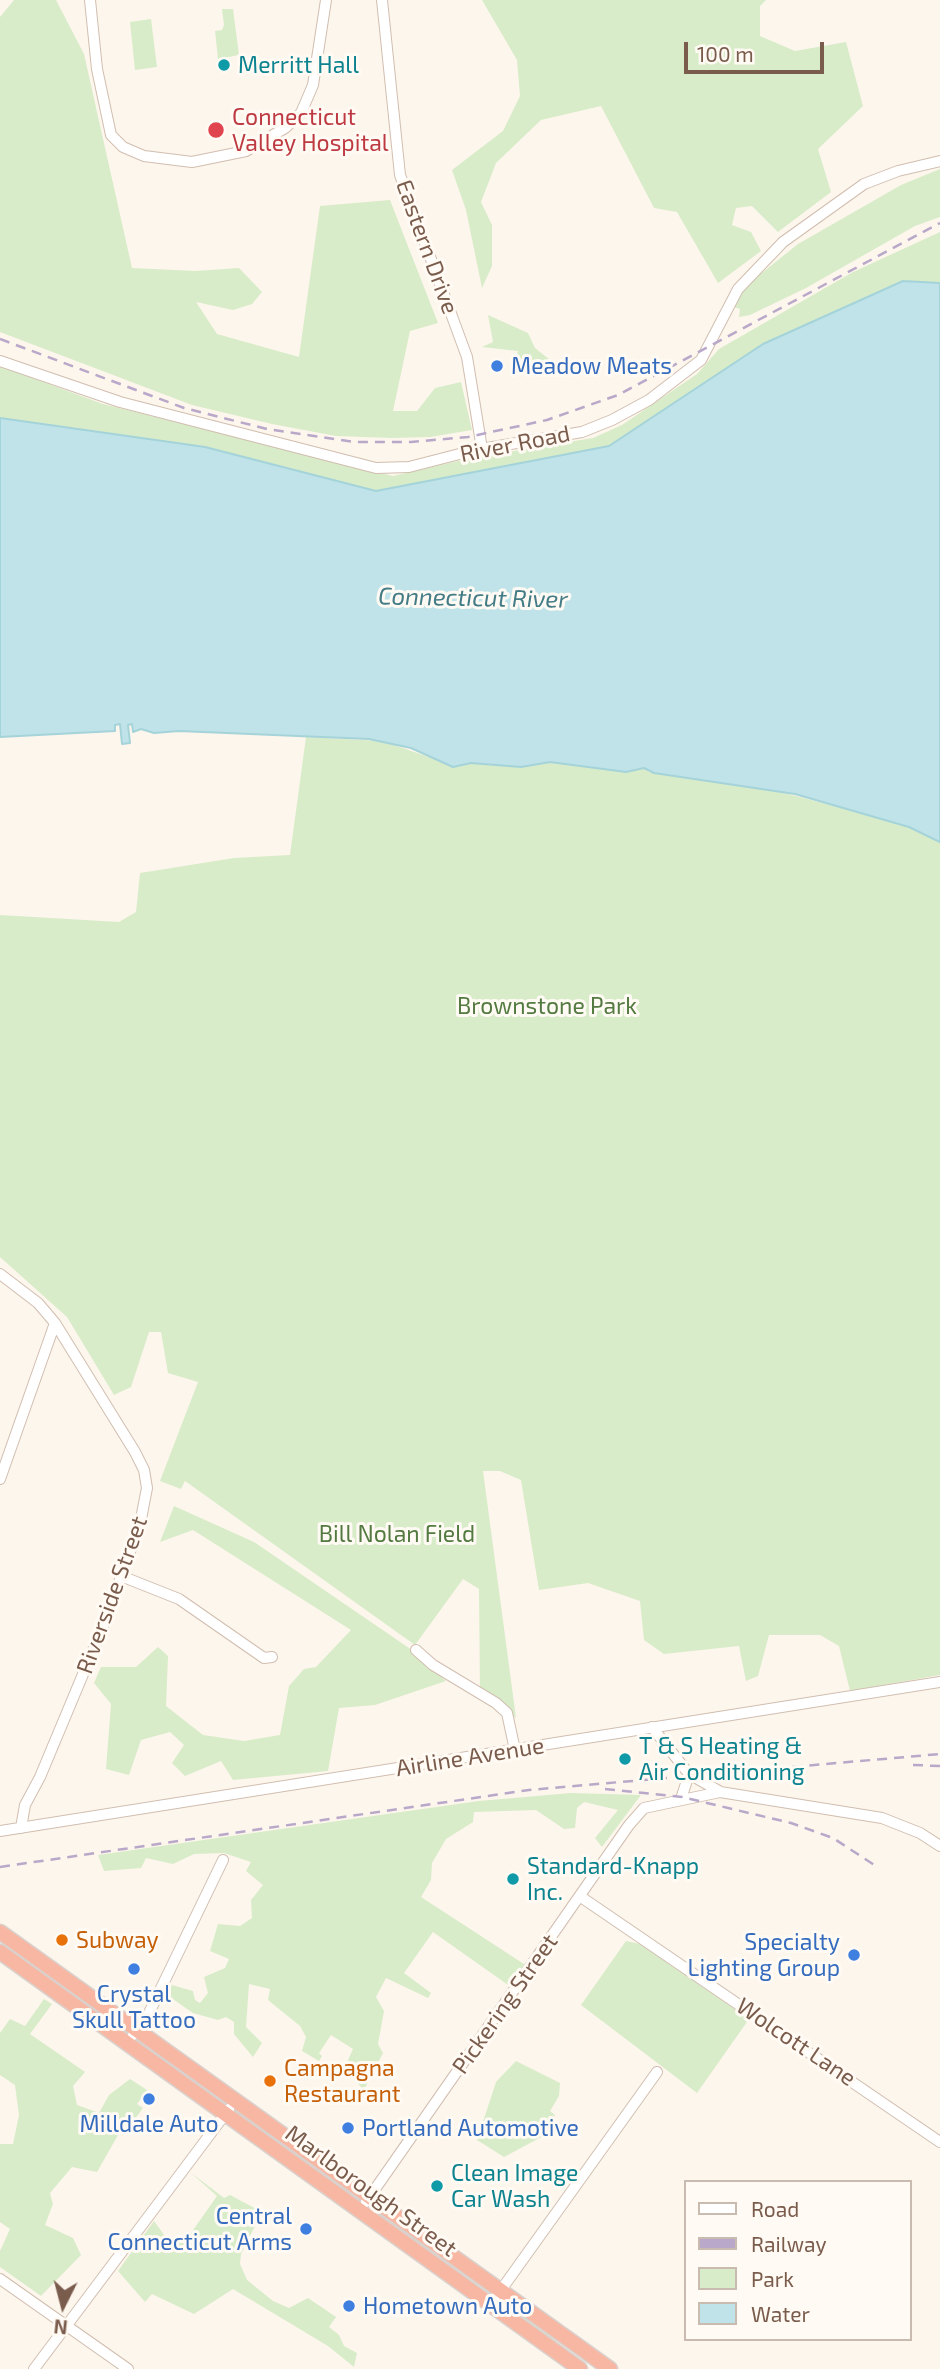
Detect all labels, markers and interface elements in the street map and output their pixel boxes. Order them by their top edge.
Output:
scale bar [688,28,828,72]
text: 100 m [697,41,754,66]
place label: Merritt Hall [238,51,359,79]
marker: Merritt Hall [216,57,232,73]
place label: Connecticut Valley Hospital [232,103,389,157]
marker: Connecticut Valley Hospital [206,120,226,140]
street label: Eastern Drive [390,176,464,318]
place label: Meadow Meats [511,352,672,380]
marker: Meadow Meats [489,358,505,374]
street label: River Road [458,420,572,468]
water label: Connecticut River [378,582,568,614]
park label: Brownstone Park [457,992,637,1020]
street label: Riverside Street [71,1513,153,1677]
park label: Bill Nolan Field [319,1520,475,1548]
street label: Airline Avenue [394,1732,546,1782]
place label: T & S Heating & Air Conditioning [639,1732,805,1786]
marker: T & S Heating & Air Conditioning [617,1751,633,1767]
place label: Standard-Knapp Inc. [527,1852,699,1906]
marker: Standard-Knapp Inc. [505,1871,521,1887]
place label: Subway [76,1926,159,1954]
place label: Specialty Lighting Group [688,1928,840,1982]
street label: Pickering Street [447,1929,563,2079]
marker: Subway [54,1932,70,1948]
marker: Specialty Lighting Group [846,1947,862,1963]
marker: Crystal Skull Tattoo [126,1961,142,1977]
place label: Crystal Skull Tattoo [72,1980,196,2034]
street label: Wolcott Lane [731,1992,861,2092]
place label: Campagna Restaurant [284,2054,401,2108]
marker: Campagna Restaurant [262,2073,278,2089]
marker: Milldale Auto [141,2091,157,2107]
place label: Milldale Auto [80,2110,218,2138]
place label: Portland Automotive [362,2114,579,2142]
street label: Marlborough Street [280,2119,462,2263]
marker: Portland Automotive [340,2120,356,2136]
place label: Clean Image Car Wash [451,2159,578,2213]
marker: Clean Image Car Wash [429,2178,445,2194]
legend [684,2180,912,2341]
text: Road [751,2196,799,2221]
place label: Central Connecticut Arms [107,2202,292,2256]
marker: Central Connecticut Arms [298,2221,314,2237]
text: Railway [751,2231,827,2256]
text: Park [751,2266,794,2291]
north arrow [28,2271,98,2341]
place label: Hometown Auto [363,2292,532,2320]
marker: Hometown Auto [341,2298,357,2314]
text: Water [751,2301,810,2326]
text: N [53,2315,69,2340]

